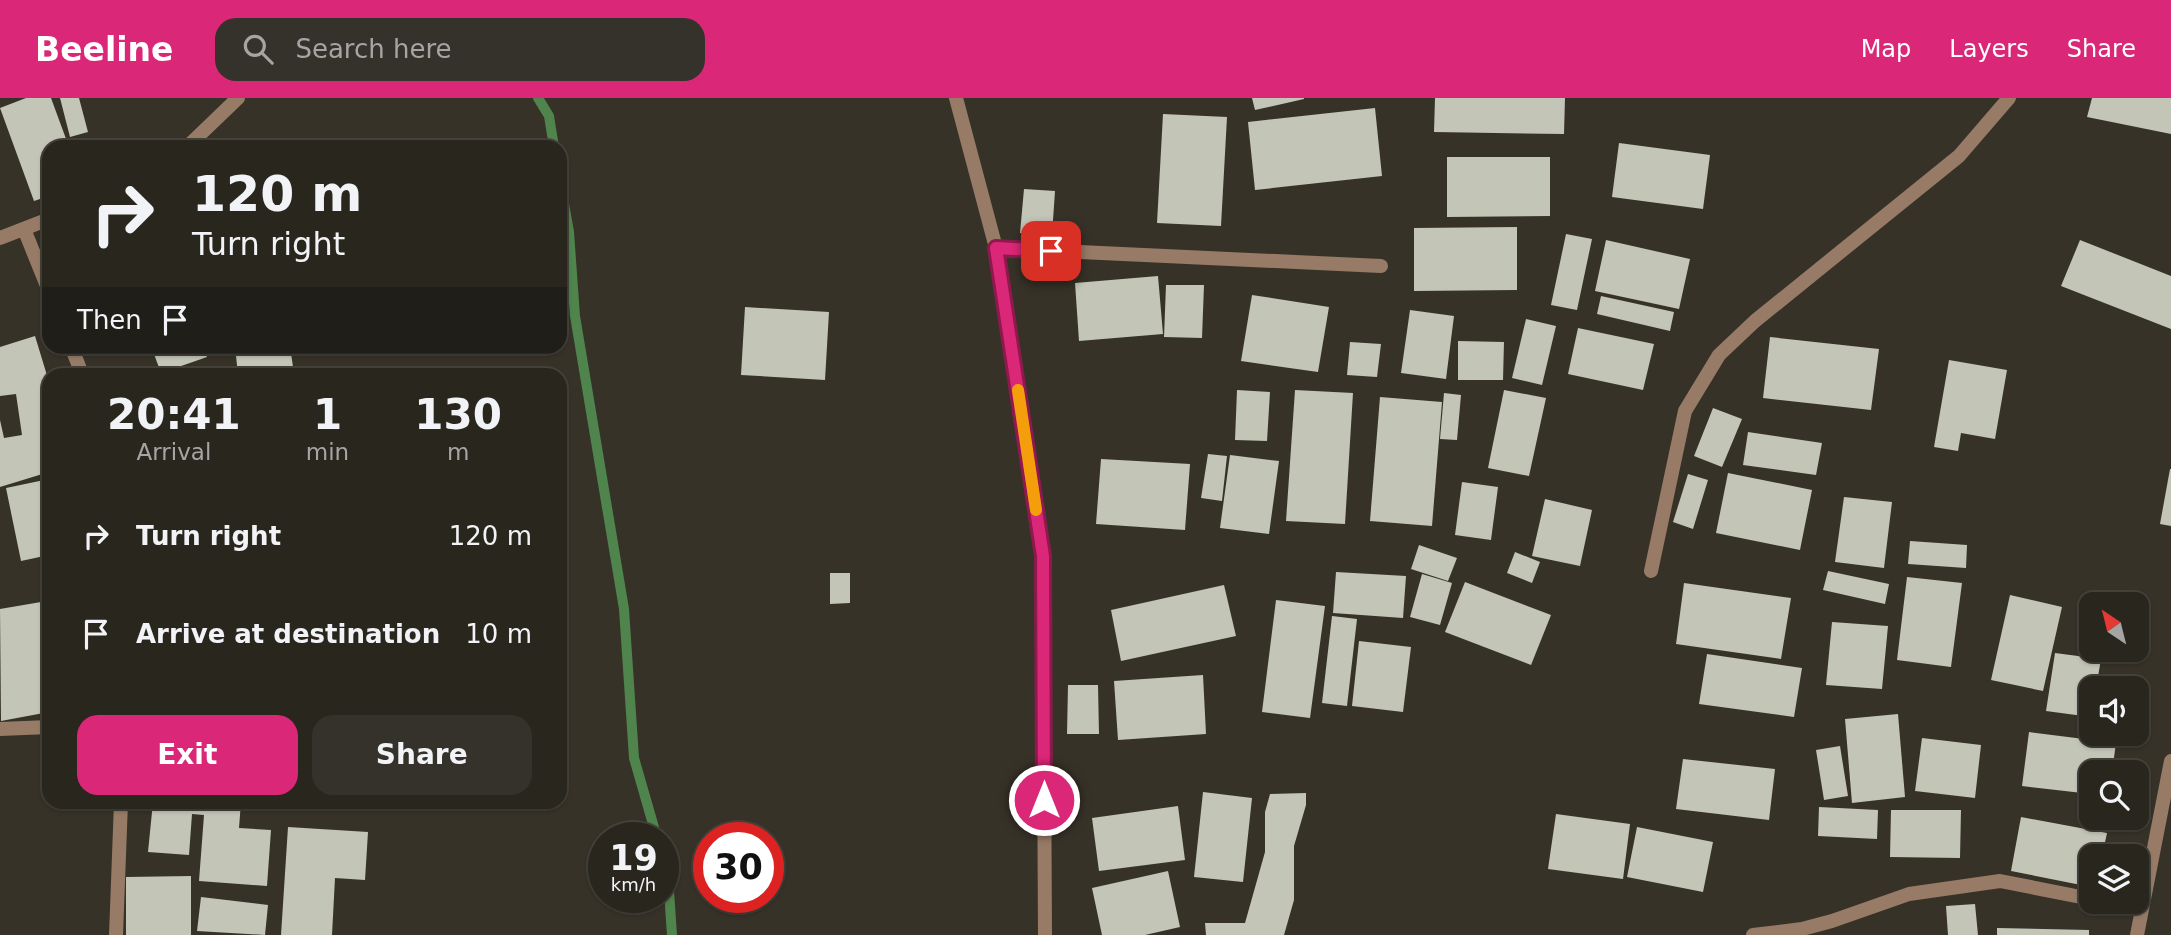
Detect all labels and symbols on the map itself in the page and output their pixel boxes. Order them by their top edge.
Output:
pin [1021,221,1081,281]
north arrow [2079,592,2149,662]
position arrow [1007,763,1081,837]
speed limit sign: 30 [693,822,784,913]

